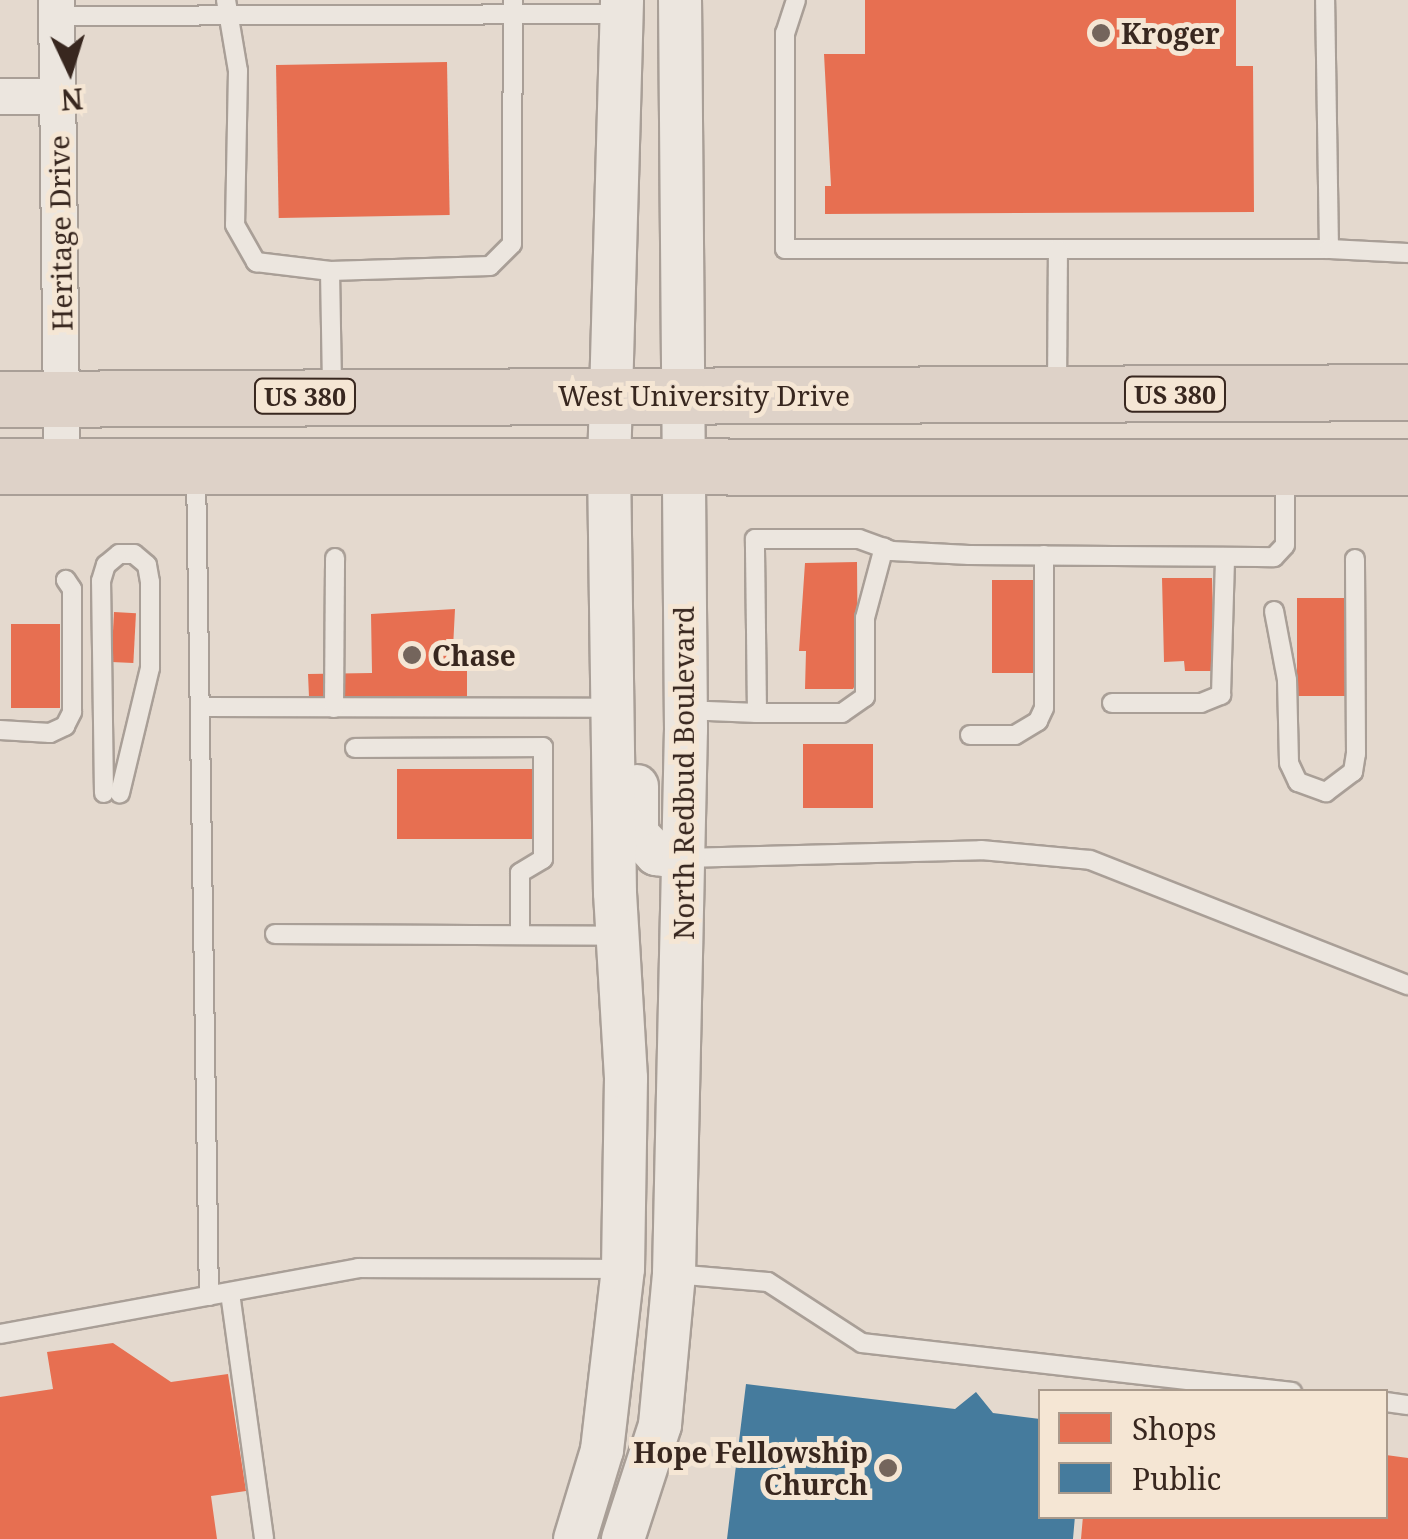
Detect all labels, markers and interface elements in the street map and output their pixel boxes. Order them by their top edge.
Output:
place label: Kroger [1121,16,1220,50]
north arrow [20,20,120,120]
marker: Kroger [1090,22,1112,44]
text: N [60,80,84,120]
street label: Heritage Drive [41,135,79,331]
road number: US 380 [1122,374,1228,414]
road number: US 380 [252,376,358,416]
street label: West University Drive [558,378,850,412]
street label: North Redbud Boulevard [666,606,700,940]
place label: Chase [432,638,516,672]
marker: Chase [401,644,423,666]
legend [1038,1389,1388,1519]
text: Shops [1132,1408,1217,1449]
place label: Hope Fellowship Church [633,1435,868,1501]
marker: Hope Fellowship Church [877,1457,899,1479]
text: Public [1132,1458,1221,1499]

